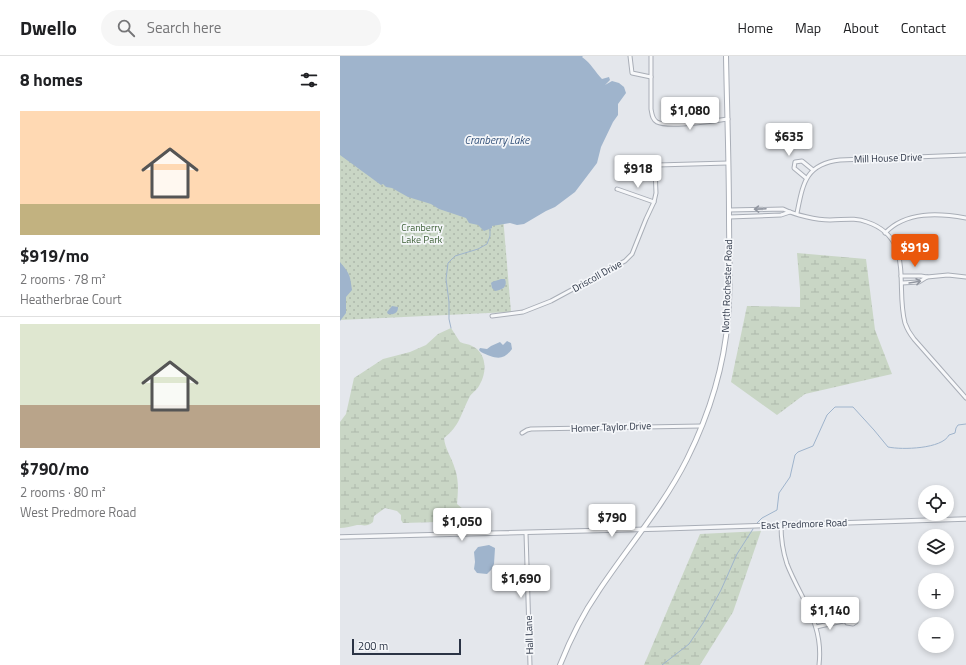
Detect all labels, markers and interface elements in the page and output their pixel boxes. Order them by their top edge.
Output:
search box [101,10,381,46]
text: Dwello [20,13,77,42]
text: Search here [147,16,221,39]
icon: search [115,17,137,39]
text: Home [738,17,773,38]
text: Map [795,17,821,38]
text: About [843,17,879,38]
text: Contact [901,17,946,38]
text: 8 homes [20,67,83,93]
icon: filters [298,69,320,91]
pin: $1,080 [657,97,723,131]
text: $1,080 [670,100,710,120]
pin: $635 [765,123,813,157]
text: $635 [774,126,804,146]
water label: Cranberry Lake [465,132,530,148]
icon: home [134,137,206,209]
street label: Mill House Drive [854,149,922,167]
pin: $918 [614,155,662,189]
text: $918 [623,158,653,178]
one-way arrow [754,205,767,213]
park label: Cranberry Lake Park [401,220,443,247]
pin: $919 [891,234,939,268]
text: $919 [900,237,930,257]
street label: North Rochester Road [718,239,736,333]
text: $919/mo [20,243,89,269]
street label: Driscoll Drive [569,256,625,296]
text: 2 rooms · 78 m² [20,269,106,289]
one-way arrow [908,278,921,286]
text: Heatherbrae Court [20,289,121,309]
icon: home [134,350,206,422]
street label: Homer Taylor Drive [571,418,651,436]
text: $790/mo [20,456,89,482]
text: 2 rooms · 80 m² [20,482,106,502]
map controls [918,485,954,653]
button: locate [918,485,954,521]
text: West Predmore Road [20,502,136,522]
pin: $790 [588,504,636,538]
text: $790 [597,507,627,527]
pin: $1,050 [429,508,495,542]
text: $1,050 [442,511,482,531]
street label: East Predmore Road [761,515,847,533]
button: layers [918,529,954,565]
pin: $1,690 [488,565,554,599]
text: $1,690 [501,568,541,588]
button: + [918,573,954,609]
pin: $1,140 [797,597,863,631]
text: $1,140 [810,600,850,620]
street label: Hall Lane [521,615,537,655]
button: − [918,617,954,653]
scale bar [352,637,461,656]
text: 200 m [358,638,388,654]

